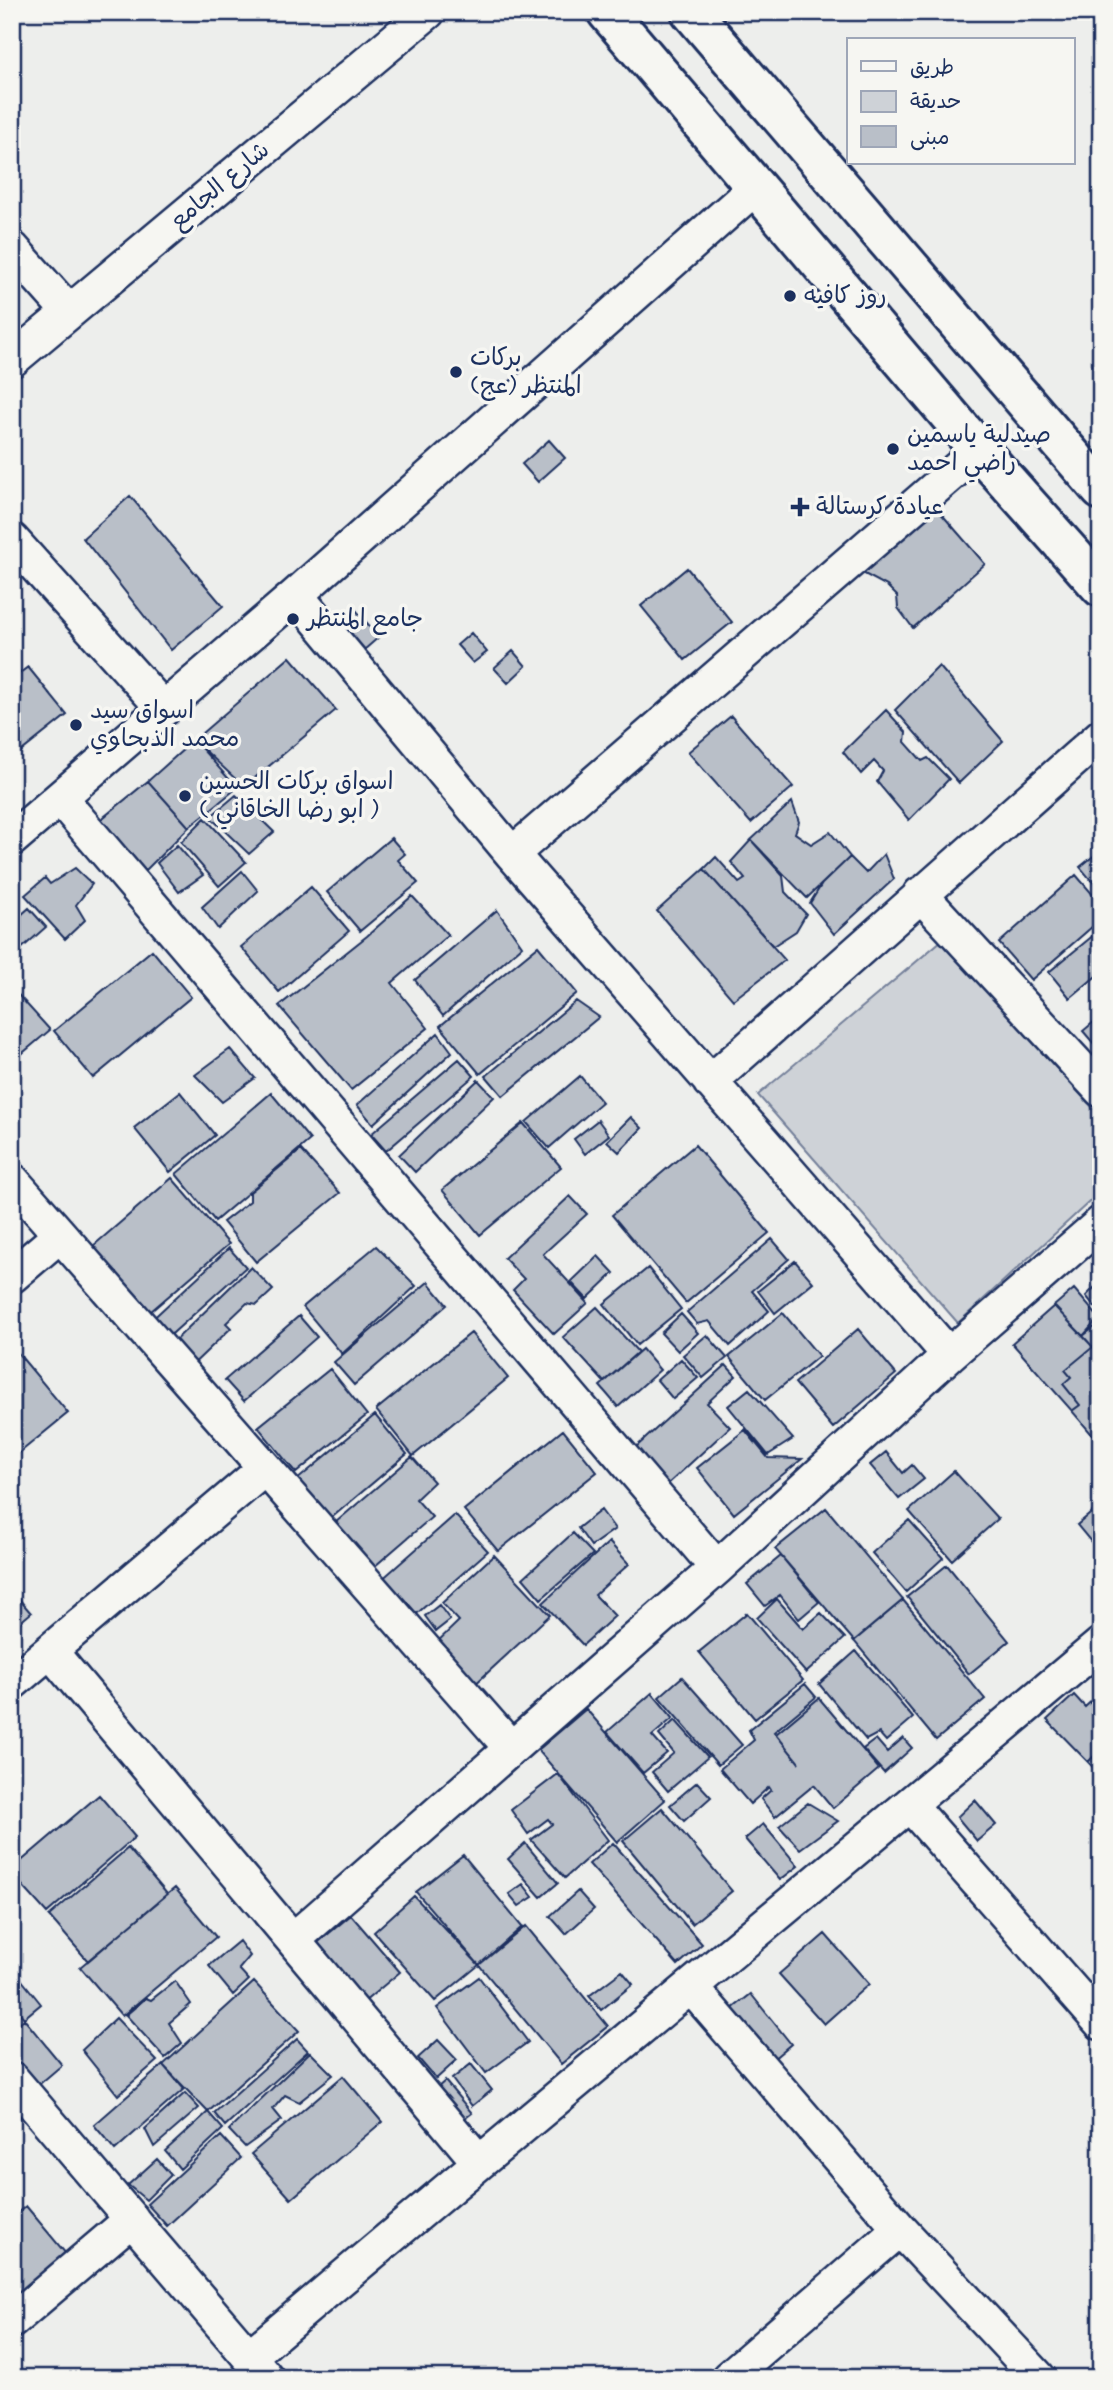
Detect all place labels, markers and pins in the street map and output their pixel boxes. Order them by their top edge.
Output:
place label: روز كافيه [804,281,887,312]
marker: روز كافيه [782,288,798,304]
place label: بركات المنتظر (عج) [470,343,582,402]
marker: بركات المنتظر (عج) [448,364,464,380]
place label: صيدلية ياسمين راضي احمد [907,420,1051,483]
marker: صيدلية ياسمين راضي احمد [885,441,901,457]
place label: عيادة كرستالة [816,492,944,523]
marker: عيادة كرستالة [790,497,810,517]
place label: جامع المنتظر [305,604,423,635]
marker: جامع المنتظر [285,611,301,627]
place label: اسواق سيد محمد الذبحاوي [90,696,239,755]
marker: اسواق سيد محمد الذبحاوي [68,717,84,733]
place label: اسواق بركات الحسين ( ابو رضا الخاقاني ) [199,767,394,830]
marker: اسواق بركات الحسين ( ابو رضا الخاقاني ) [177,788,193,804]

